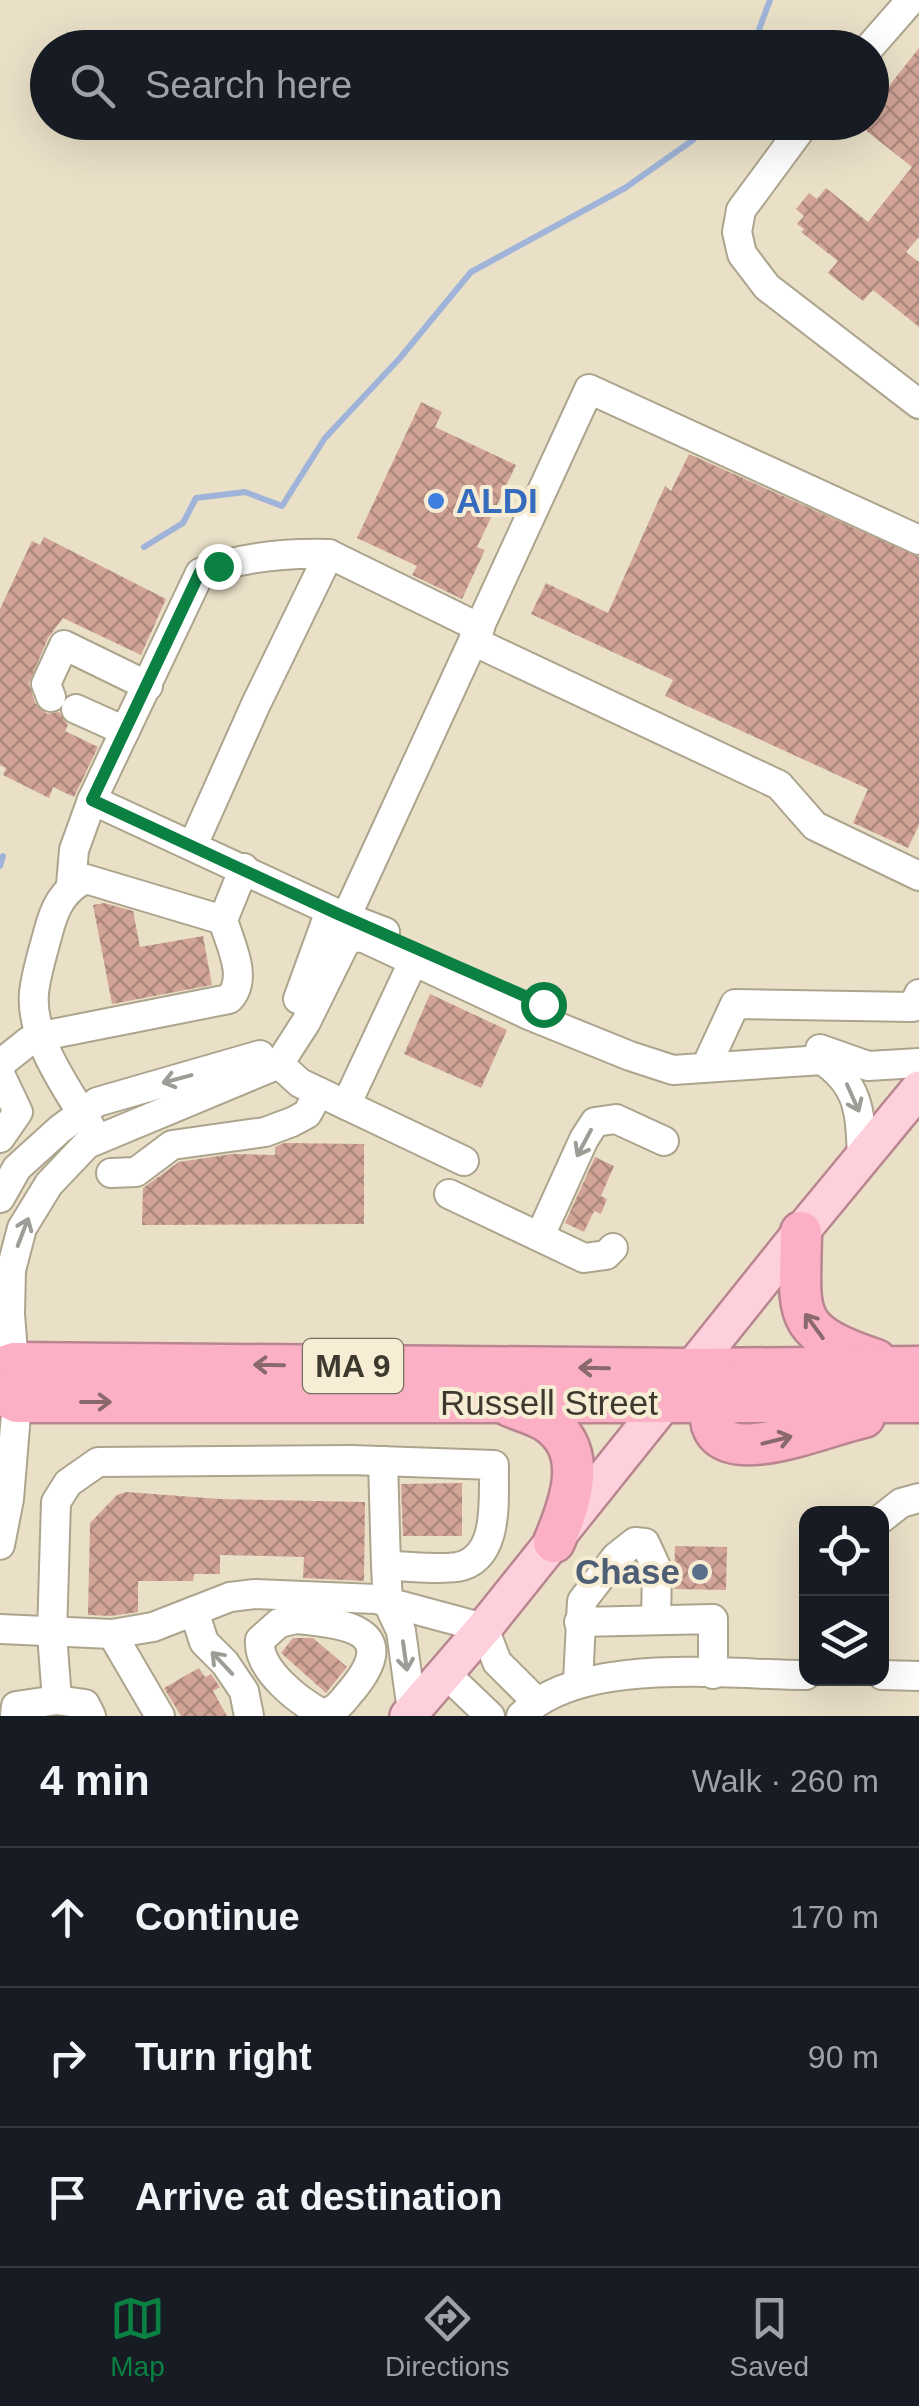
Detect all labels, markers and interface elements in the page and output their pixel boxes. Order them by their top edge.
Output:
search box [30,30,889,140]
icon: search [65,58,120,113]
text: Search here [145,64,352,106]
place label: ALDI [456,481,538,520]
marker: ALDI [425,490,447,512]
route end [196,544,242,590]
route start [521,982,567,1028]
one-way arrow [162,1071,193,1089]
one-way arrow [845,1083,863,1113]
one-way arrow [573,1127,593,1157]
one-way arrow [16,1218,34,1248]
one-way arrow [804,1313,825,1340]
road number: MA 9 [303,1339,403,1393]
one-way arrow [254,1356,286,1374]
one-way arrow [579,1358,612,1378]
street label: Russell Street [440,1383,658,1422]
one-way arrow [78,1392,111,1412]
one-way arrow [761,1429,792,1448]
map controls [799,1506,889,1686]
button: locate [799,1506,889,1596]
place label: Chase [575,1552,680,1591]
marker: Chase [689,1561,711,1583]
button: layers [799,1596,889,1686]
one-way arrow [396,1639,414,1671]
one-way arrow [210,1652,234,1676]
text: 4 min [40,1757,150,1804]
text: Walk · 260 m [692,1763,879,1799]
icon: ahead [40,1890,95,1945]
text: Continue [135,1896,300,1938]
text: 170 m [790,1899,879,1935]
icon: right [40,2030,95,2085]
text: Turn right [135,2036,312,2078]
text: 90 m [808,2039,879,2075]
icon: arrive [40,2170,95,2225]
text: Arrive at destination [135,2176,502,2218]
tab: Map [110,2291,165,2383]
tab: Directions [385,2291,510,2383]
tab: Saved [730,2291,809,2383]

